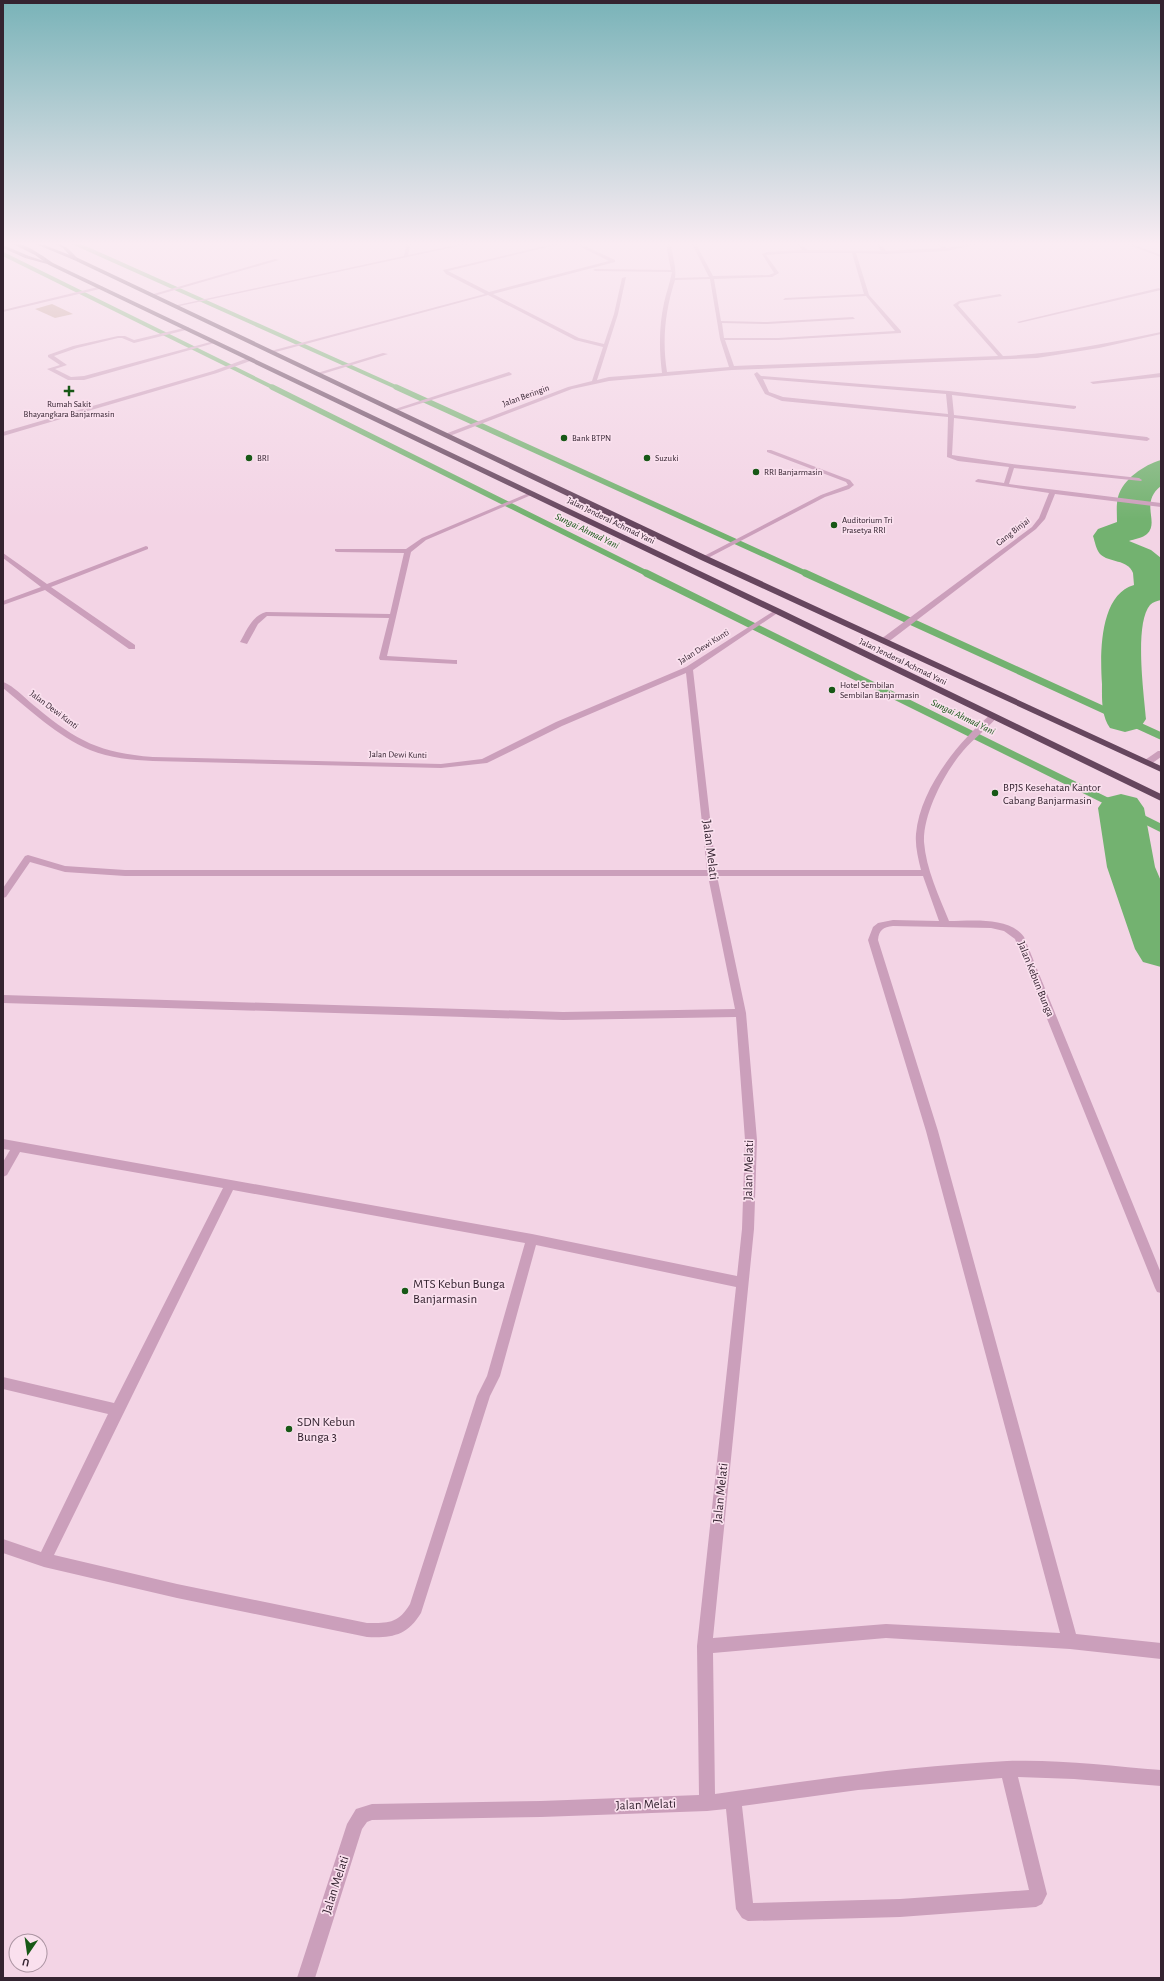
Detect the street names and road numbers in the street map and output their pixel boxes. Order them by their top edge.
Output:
street label: Jalan Beringin [501,383,551,409]
street label: Jalan Jenderal Achmad Yani [566,496,656,546]
street label: Gang Binjai [994,516,1032,548]
street label: Jalan Dewi Kunti [677,628,731,666]
street label: Jalan Jenderal Achmad Yani [858,637,948,687]
street label: Jalan Dewi Kunti [28,689,80,731]
street label: Jalan Dewi Kunti [369,750,427,760]
street label: Jalan Melati [700,819,720,881]
street label: Jalan Kebun Bunga [1016,940,1056,1018]
street label: Jalan Melati [742,1140,756,1200]
street label: Jalan Melati [711,1462,731,1524]
street label: Jalan Melati [616,1797,676,1813]
street label: Jalan Melati [321,1854,351,1916]

